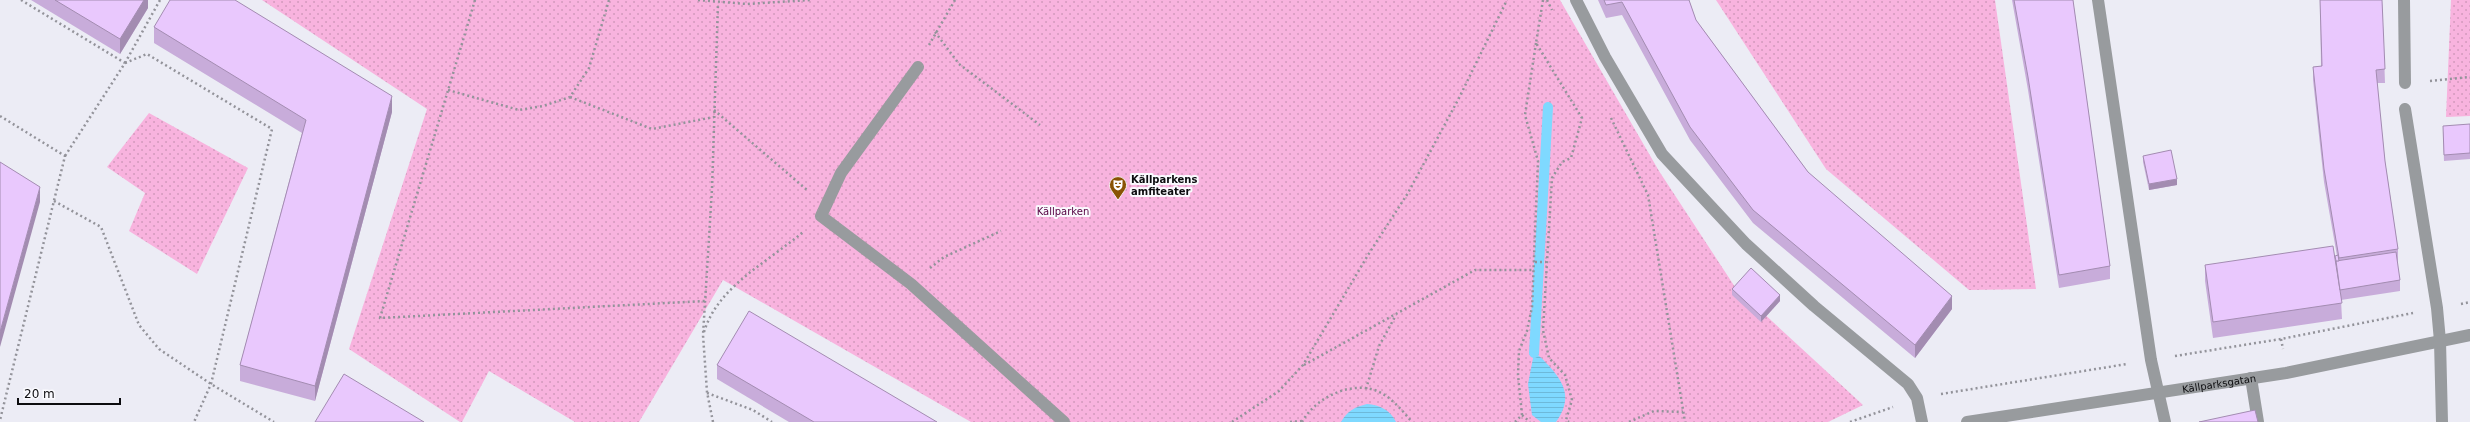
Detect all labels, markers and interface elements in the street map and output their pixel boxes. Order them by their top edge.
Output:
place label: Källparkens amfiteater [1131,174,1197,197]
theatre icon: Källparkens amfiteater [1108,175,1128,200]
park label: Källparken [1037,206,1089,217]
street label: Källparksgatan [2181,372,2257,394]
scale bar [18,380,120,406]
text: 20 m [24,387,55,401]

